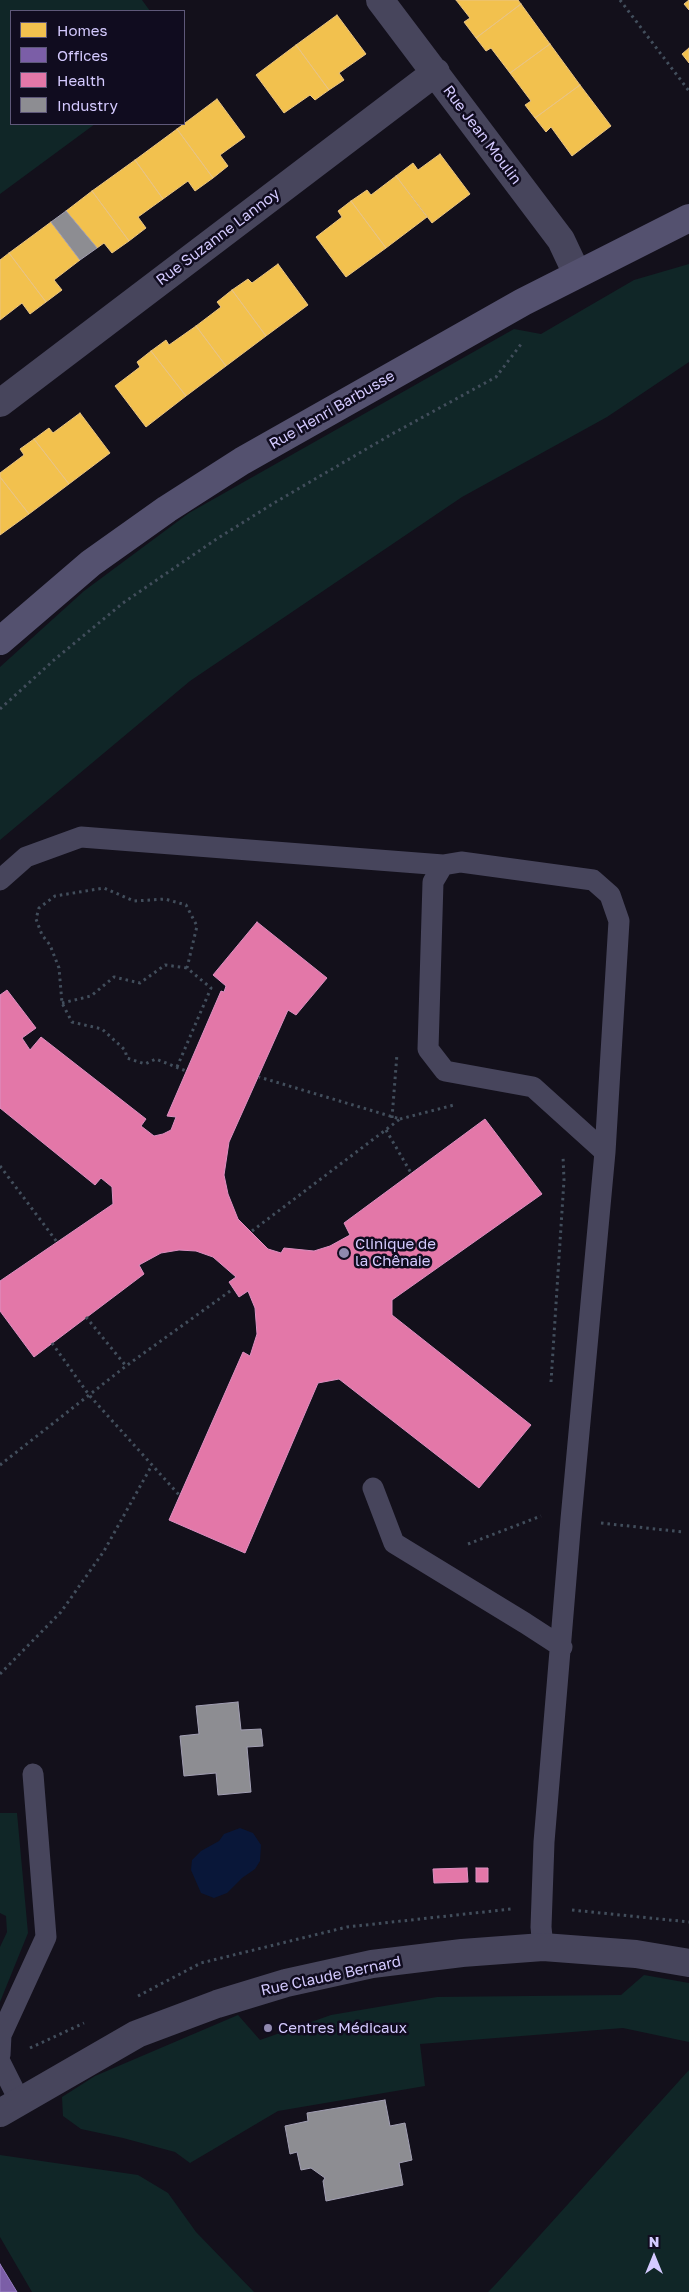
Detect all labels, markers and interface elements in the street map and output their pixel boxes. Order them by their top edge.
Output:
legend [10,10,185,125]
text: Homes [57,21,107,39]
text: Offices [57,46,108,64]
text: Health [57,71,105,89]
street label: Rue Jean Moulin [439,82,525,188]
text: Industry [57,96,118,114]
street label: Rue Suzanne Lannoy [153,185,283,289]
street label: Rue Henri Barbusse [266,367,398,453]
place label: Clinique de la Chênaie [355,1235,436,1270]
marker: Clinique de la Chênaie [337,1246,351,1260]
street label: Rue Claude Bernard [259,1952,403,2000]
place label: Centres Médicaux [278,2019,407,2037]
marker: Centres Médicaux [262,2022,274,2034]
north arrow [629,2232,679,2282]
text: N [649,2233,659,2250]

